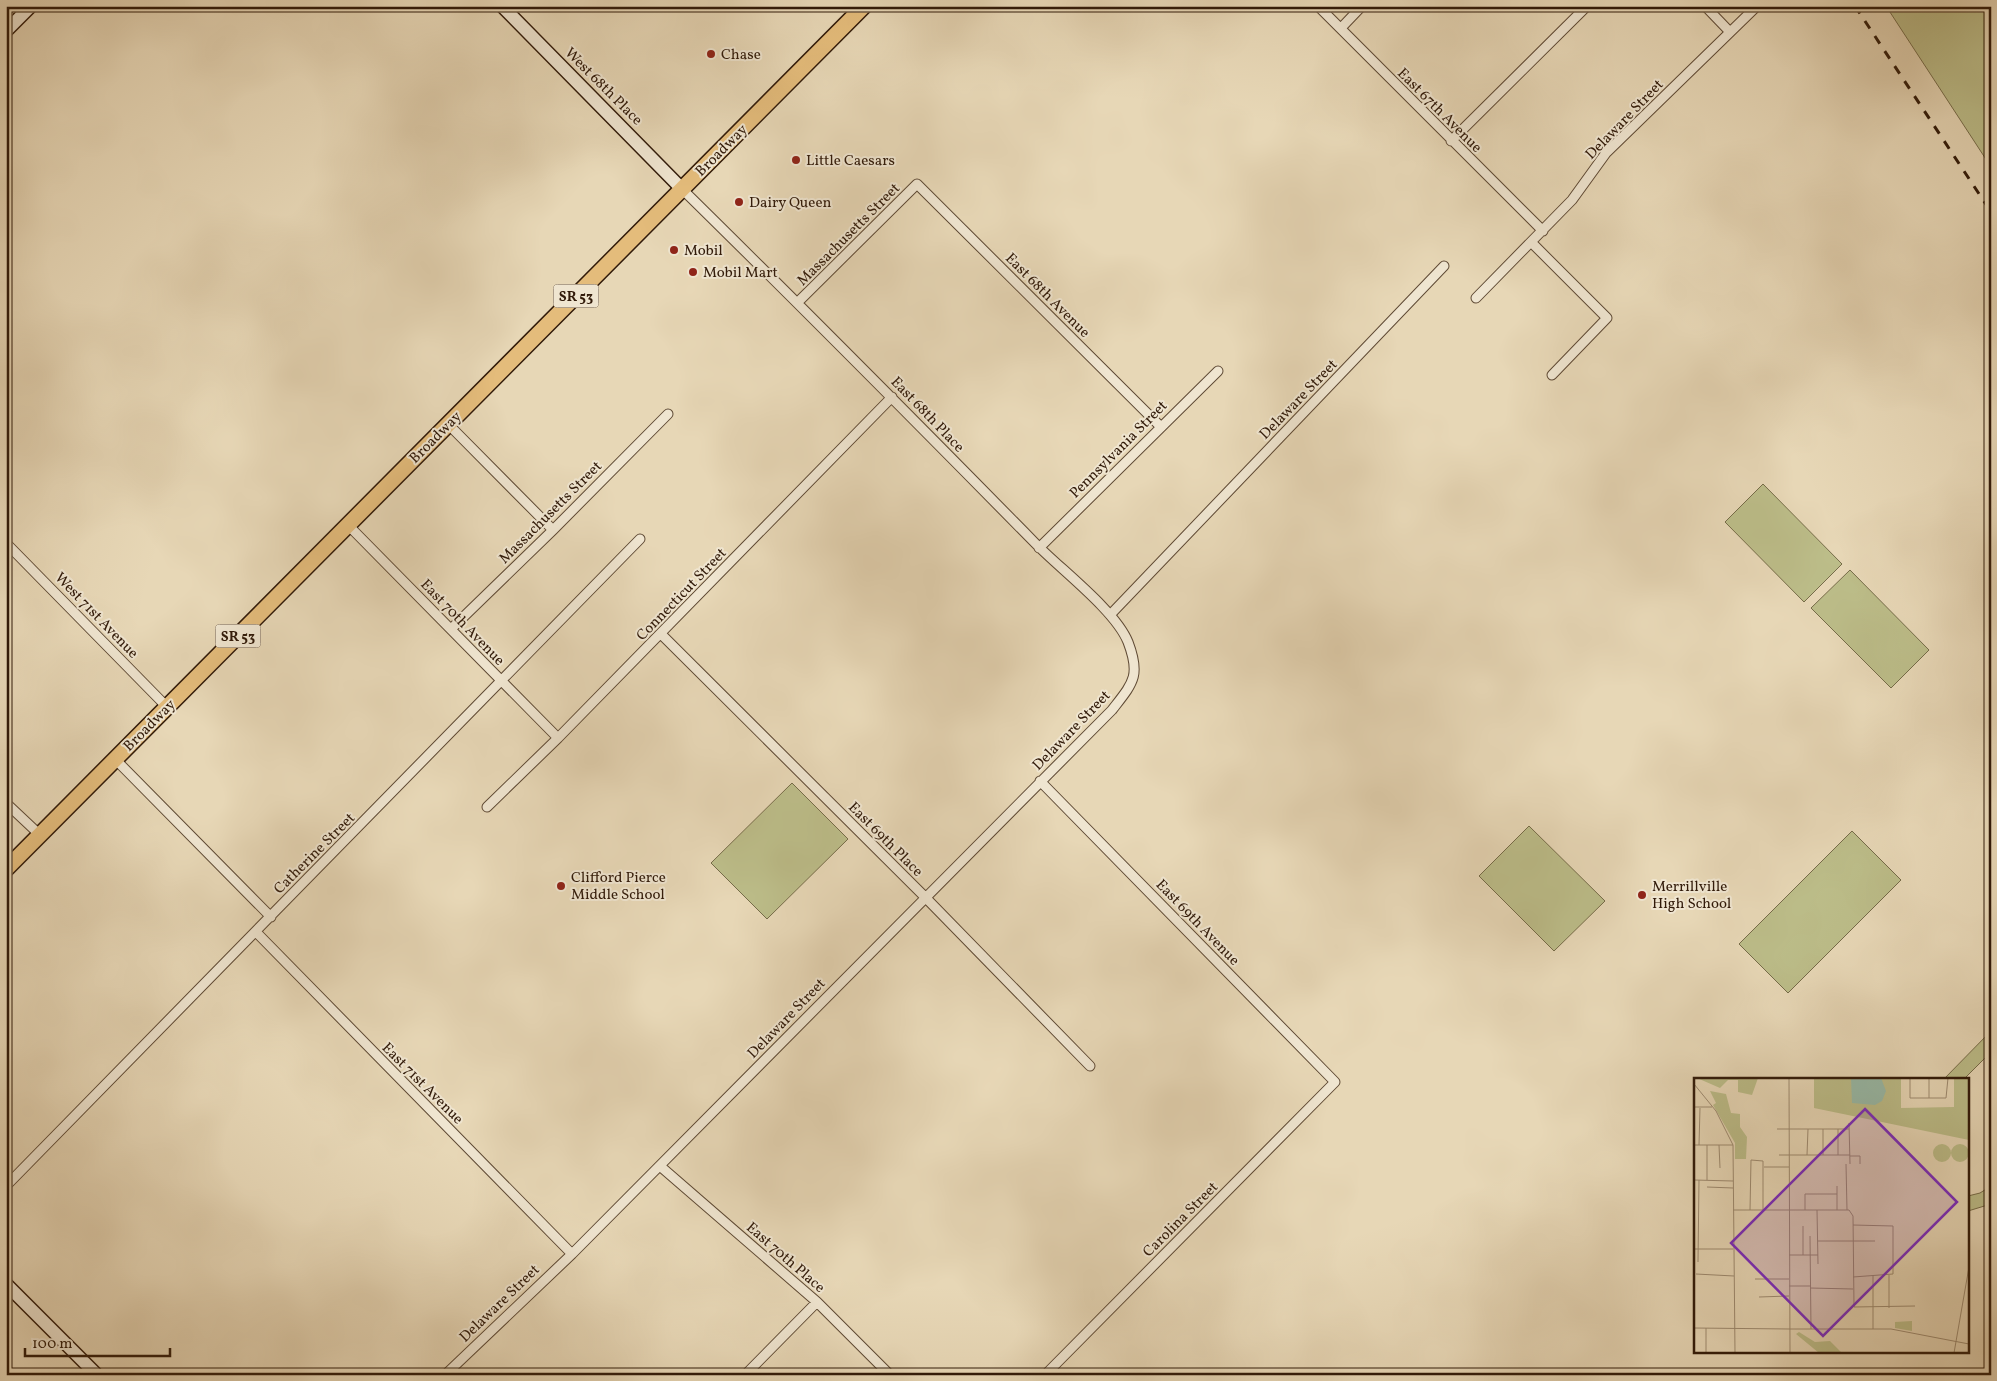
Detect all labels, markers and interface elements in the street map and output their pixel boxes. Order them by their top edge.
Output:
street label: West 68th Place [559,43,647,131]
place label: Chase [721,45,761,66]
marker: Chase [705,48,717,60]
street label: East 67th Avenue [1392,64,1486,158]
street label: Delaware Street [1581,75,1669,165]
street label: Broadway [691,120,753,182]
place label: Little Caesars [806,151,895,172]
marker: Little Caesars [790,154,802,166]
street label: Massachusetts Street [793,179,905,291]
place label: Dairy Queen [749,193,832,214]
marker: Dairy Queen [733,196,745,208]
place label: Mobil [684,241,723,262]
marker: Mobil [668,244,680,256]
street label: East 68th Avenue [1000,249,1094,343]
place label: Mobil Mart [703,263,778,284]
marker: Mobil Mart [687,266,699,278]
road number: SR 53 [554,284,598,308]
street label: Delaware Street [1255,355,1343,445]
street label: East 68th Place [885,372,969,458]
street label: Pennsylvania Street [1065,396,1173,504]
street label: Broadway [405,407,467,469]
street label: Massachusetts Street [495,457,607,569]
street label: Connecticut Street [632,544,732,646]
street label: West 71st Avenue [49,568,143,664]
street label: East 70th Avenue [415,575,509,671]
road number: SR 53 [216,624,260,648]
street label: Delaware Street [1028,686,1116,776]
street label: Broadway [119,695,181,757]
street label: East 69th Place [843,798,927,882]
street label: Catherine Street [270,809,361,900]
place label: Clifford Pierce Middle School [571,868,666,906]
street label: East 69th Avenue [1150,875,1244,971]
place label: Merrillville High School [1652,877,1731,915]
marker: Clifford Pierce Middle School [555,880,567,892]
marker: Merrillville High School [1636,889,1648,901]
street label: Delaware Street [743,974,831,1064]
street label: East 71st Avenue [376,1038,468,1130]
inset map [1694,1078,1970,1354]
street label: Carolina Street [1139,1178,1224,1263]
street label: East 70th Place [741,1218,829,1298]
street label: Delaware Street [455,1260,545,1348]
scale bar [25,1326,170,1358]
text: 100 m [32,1334,72,1355]

